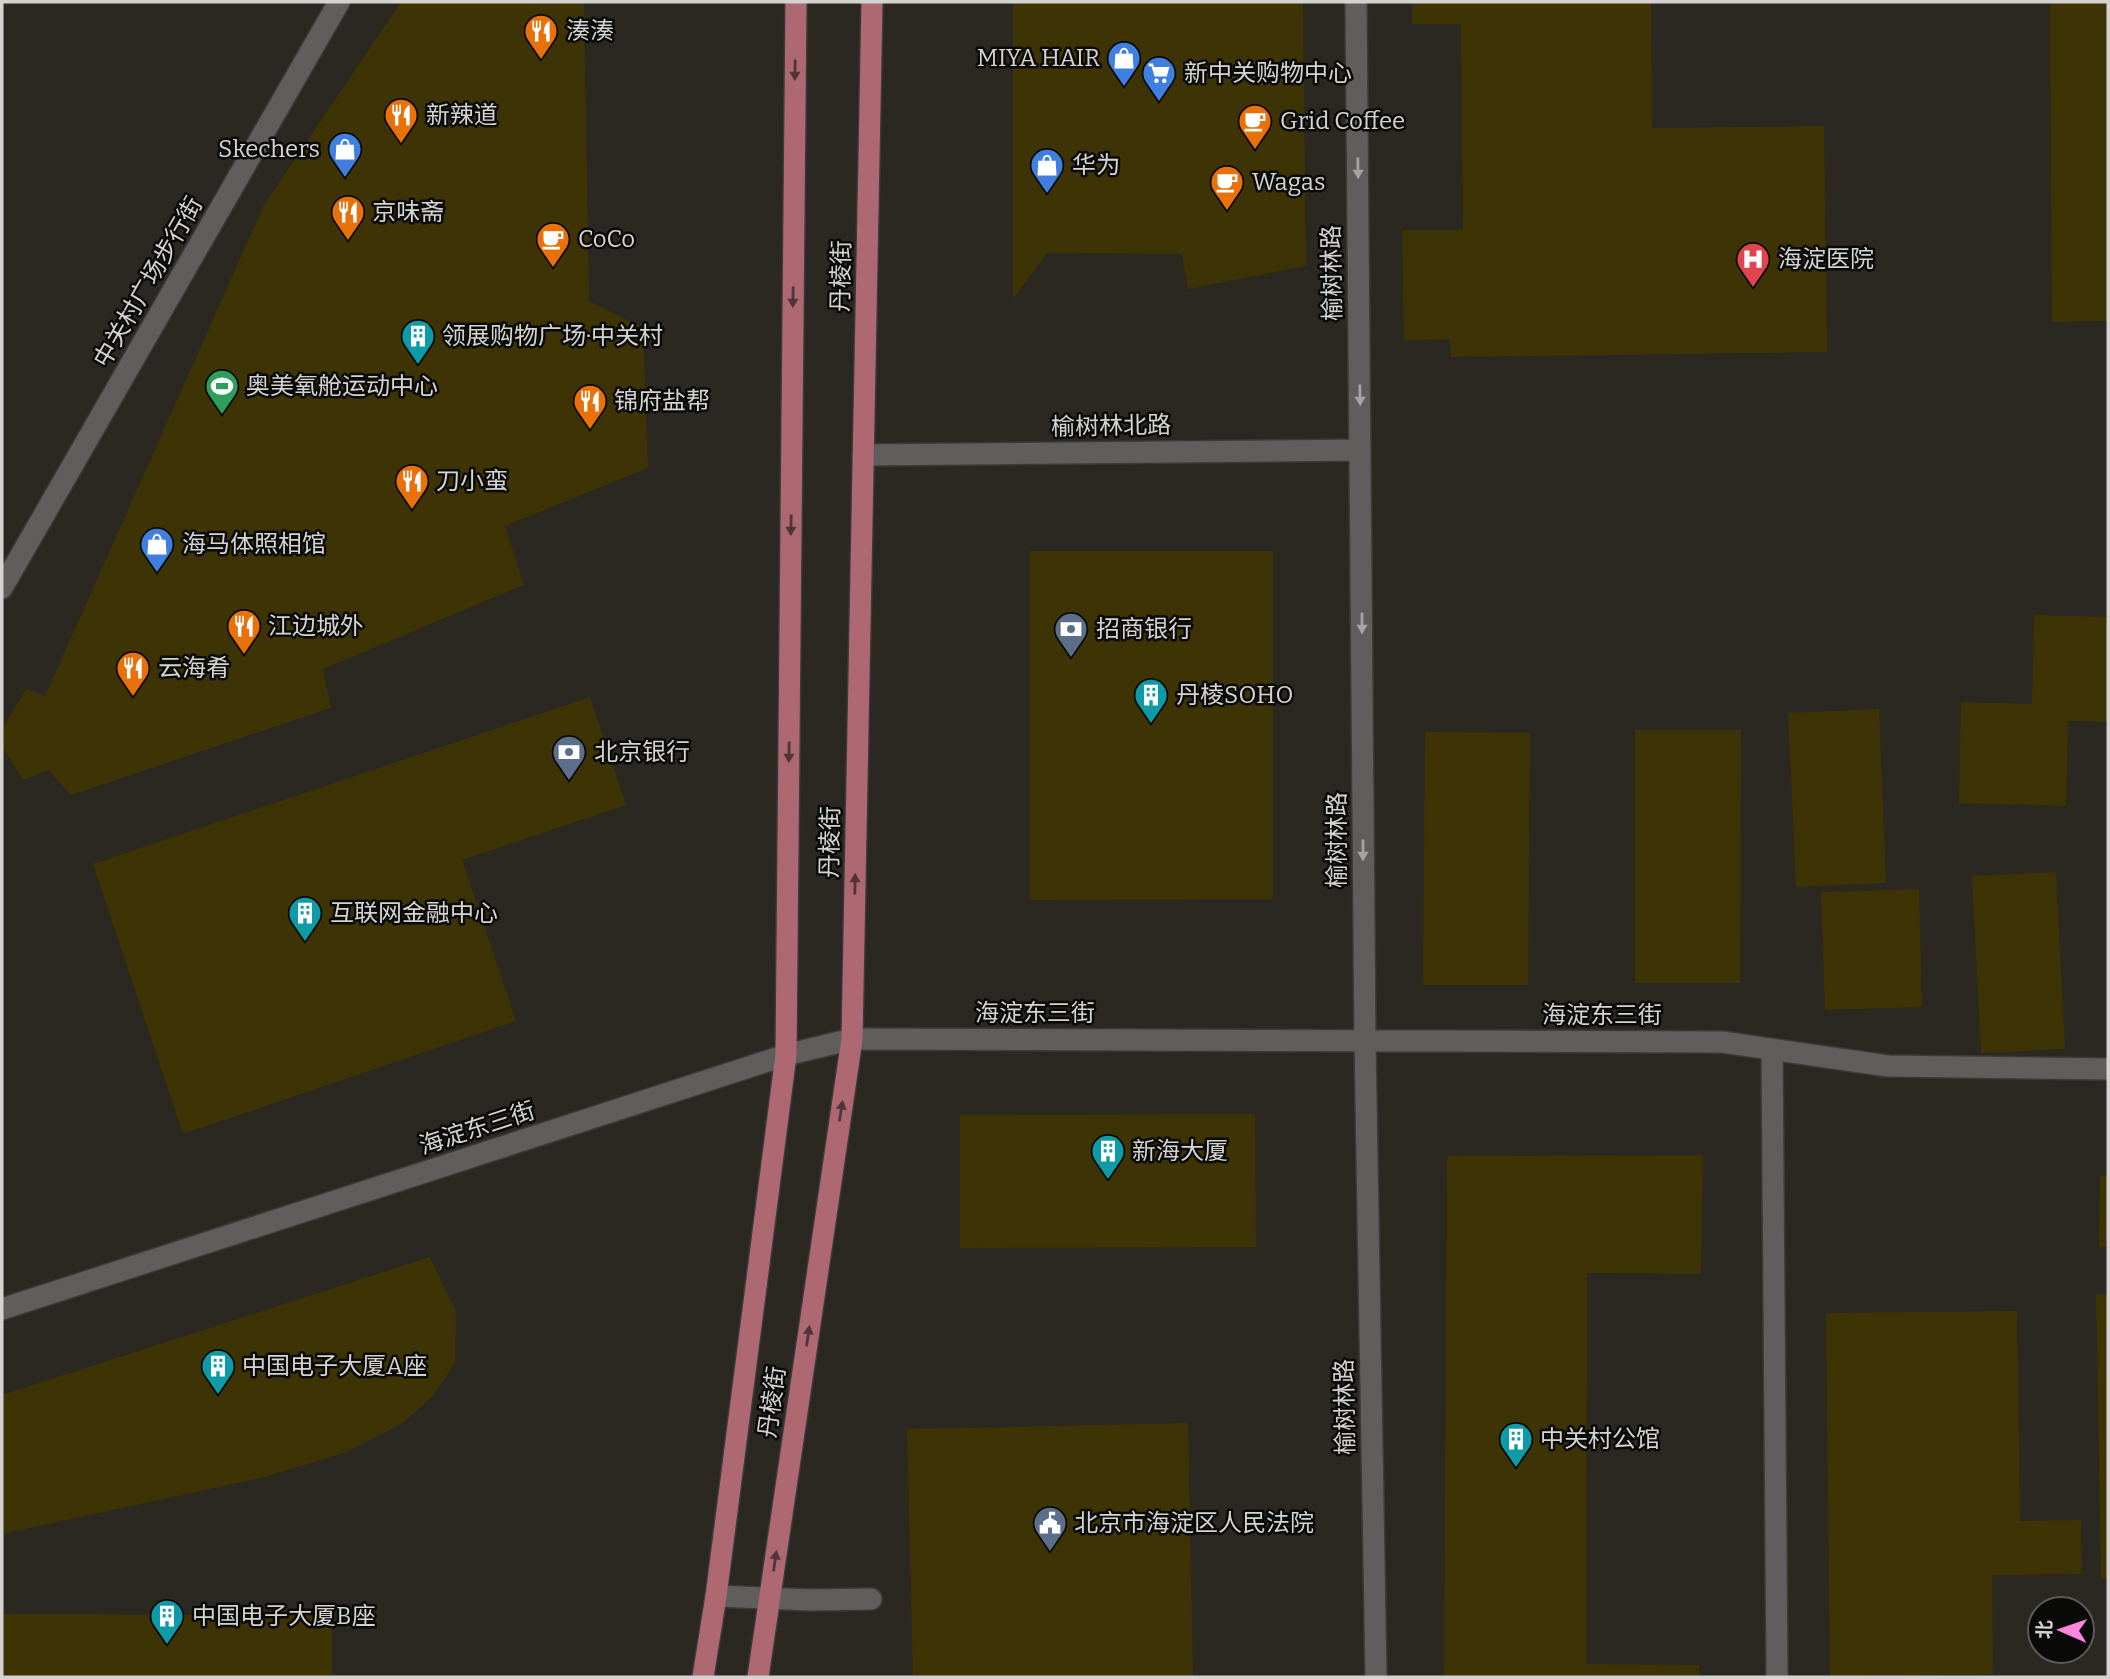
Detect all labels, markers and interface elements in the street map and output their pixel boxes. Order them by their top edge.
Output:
restaurant icon: 湊湊 [522,12,560,61]
place label: 湊湊 [566,17,614,45]
shop icon: MIYA HAIR [1105,39,1143,88]
place label: MIYA HAIR [977,44,1100,72]
supermarket icon: 新中关购物中心 [1140,54,1178,103]
one-way arrow [789,59,801,81]
place label: 新中关购物中心 [1184,59,1352,87]
restaurant icon: 新辣道 [382,96,420,145]
place label: 新辣道 [426,101,498,129]
cafe icon: Grid Coffee [1236,102,1274,151]
place label: Grid Coffee [1280,107,1405,135]
shop icon: Skechers [326,130,364,179]
place label: Skechers [218,135,320,163]
shop icon: 华为 [1028,146,1066,195]
place label: 华为 [1072,151,1120,179]
one-way arrow [1352,157,1363,179]
cafe icon: Wagas [1208,163,1246,212]
place label: Wagas [1252,168,1325,196]
street label: 中关村广场步行街 [88,192,208,372]
restaurant icon: 京味斋 [329,193,367,242]
place label: 京味斋 [372,198,444,226]
cafe icon: CoCo [534,220,572,269]
place label: CoCo [578,225,635,253]
street label: 榆树林路 [1317,225,1347,321]
street label: 丹棱街 [826,240,856,312]
hospital icon: 海淀医院 [1734,240,1772,289]
place label: 海淀医院 [1778,245,1874,273]
one-way arrow [787,287,799,309]
building icon: 领展购物广场·中关村 [399,317,437,366]
place label: 领展购物广场·中关村 [442,322,663,350]
sports icon: 奥美氧舱运动中心 [203,367,241,416]
place label: 奥美氧舱运动中心 [246,372,438,400]
restaurant icon: 锦府盐帮 [571,382,609,431]
one-way arrow [1354,385,1366,407]
place label: 锦府盐帮 [614,387,710,415]
street label: 榆树林北路 [1051,411,1171,441]
restaurant icon: 刀小蛮 [393,462,431,511]
place label: 刀小蛮 [436,467,508,495]
one-way arrow [785,514,797,536]
shop icon: 海马体照相馆 [138,525,176,574]
place label: 海马体照相馆 [182,530,326,558]
restaurant icon: 江边城外 [225,607,263,656]
bank icon: 招商银行 [1052,610,1090,659]
place label: 江边城外 [268,612,364,640]
one-way arrow [1356,612,1367,634]
place label: 招商银行 [1096,615,1192,643]
restaurant icon: 云海肴 [114,649,152,698]
place label: 云海肴 [158,654,230,682]
building icon: 丹棱SOHO [1132,676,1170,725]
place label: 丹棱SOHO [1176,681,1293,709]
bank icon: 北京银行 [550,733,588,782]
place label: 北京银行 [594,738,690,766]
one-way arrow [783,742,795,764]
street label: 榆树林路 [1323,792,1351,888]
street label: 丹棱街 [815,806,845,878]
one-way arrow [1357,840,1369,862]
one-way arrow [849,873,861,895]
building icon: 互联网金融中心 [286,894,324,943]
place label: 互联网金融中心 [330,899,498,927]
street label: 海淀东三街 [975,999,1095,1027]
street label: 海淀东三街 [1542,1001,1662,1029]
street label: 海淀东三街 [416,1096,538,1160]
one-way arrow [836,1100,847,1122]
building icon: 新海大厦 [1089,1132,1127,1181]
place label: 新海大厦 [1132,1137,1228,1165]
one-way arrow [803,1325,814,1347]
building icon: 中国电子大厦A座 [199,1347,237,1396]
place label: 中国电子大厦A座 [242,1352,427,1380]
street label: 榆树林路 [1330,1359,1360,1455]
street label: 丹棱街 [753,1364,791,1440]
building icon: 中关村公馆 [1497,1420,1535,1469]
place label: 中关村公馆 [1540,1425,1660,1453]
public building icon: 北京市海淀区人民法院 [1031,1504,1069,1553]
place label: 北京市海淀区人民法院 [1074,1509,1314,1537]
one-way arrow [770,1550,781,1572]
north arrow [2026,1595,2096,1665]
building icon: 中国电子大厦B座 [148,1597,186,1646]
place label: 中国电子大厦B座 [192,1602,375,1630]
text: 北 [2033,1620,2056,1639]

